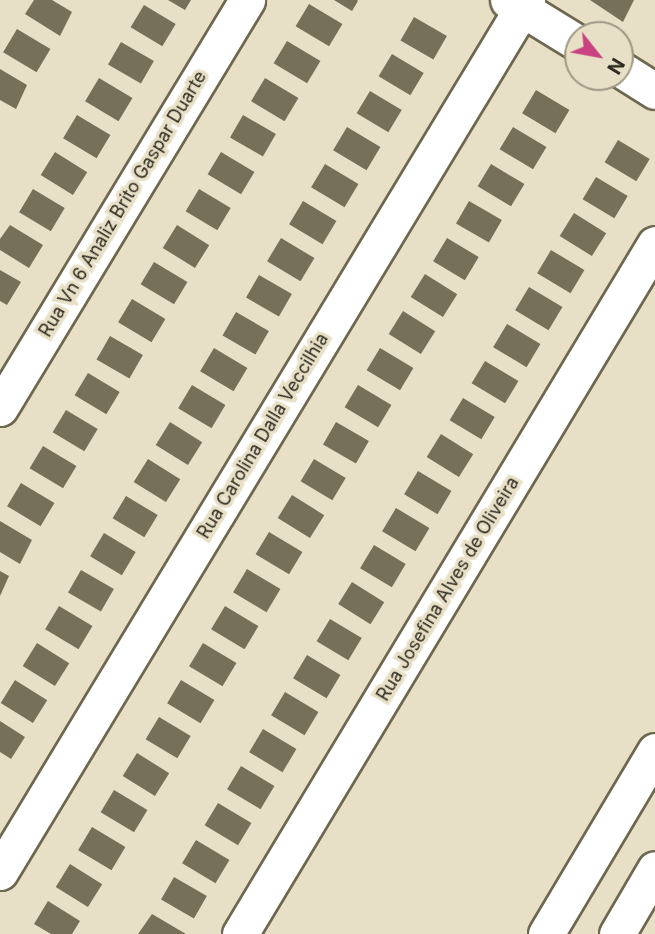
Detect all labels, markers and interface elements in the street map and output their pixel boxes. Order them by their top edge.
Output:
north arrow [564,21,634,91]
text: N [602,54,629,78]
street label: Rua Vn 6 Analiz Brito Gaspar Duarte [35,67,211,341]
street label: Rua Carolina Dalla Veccilhia [193,329,333,543]
street label: Rua Josefina Alves de Oliveira [372,473,524,705]

